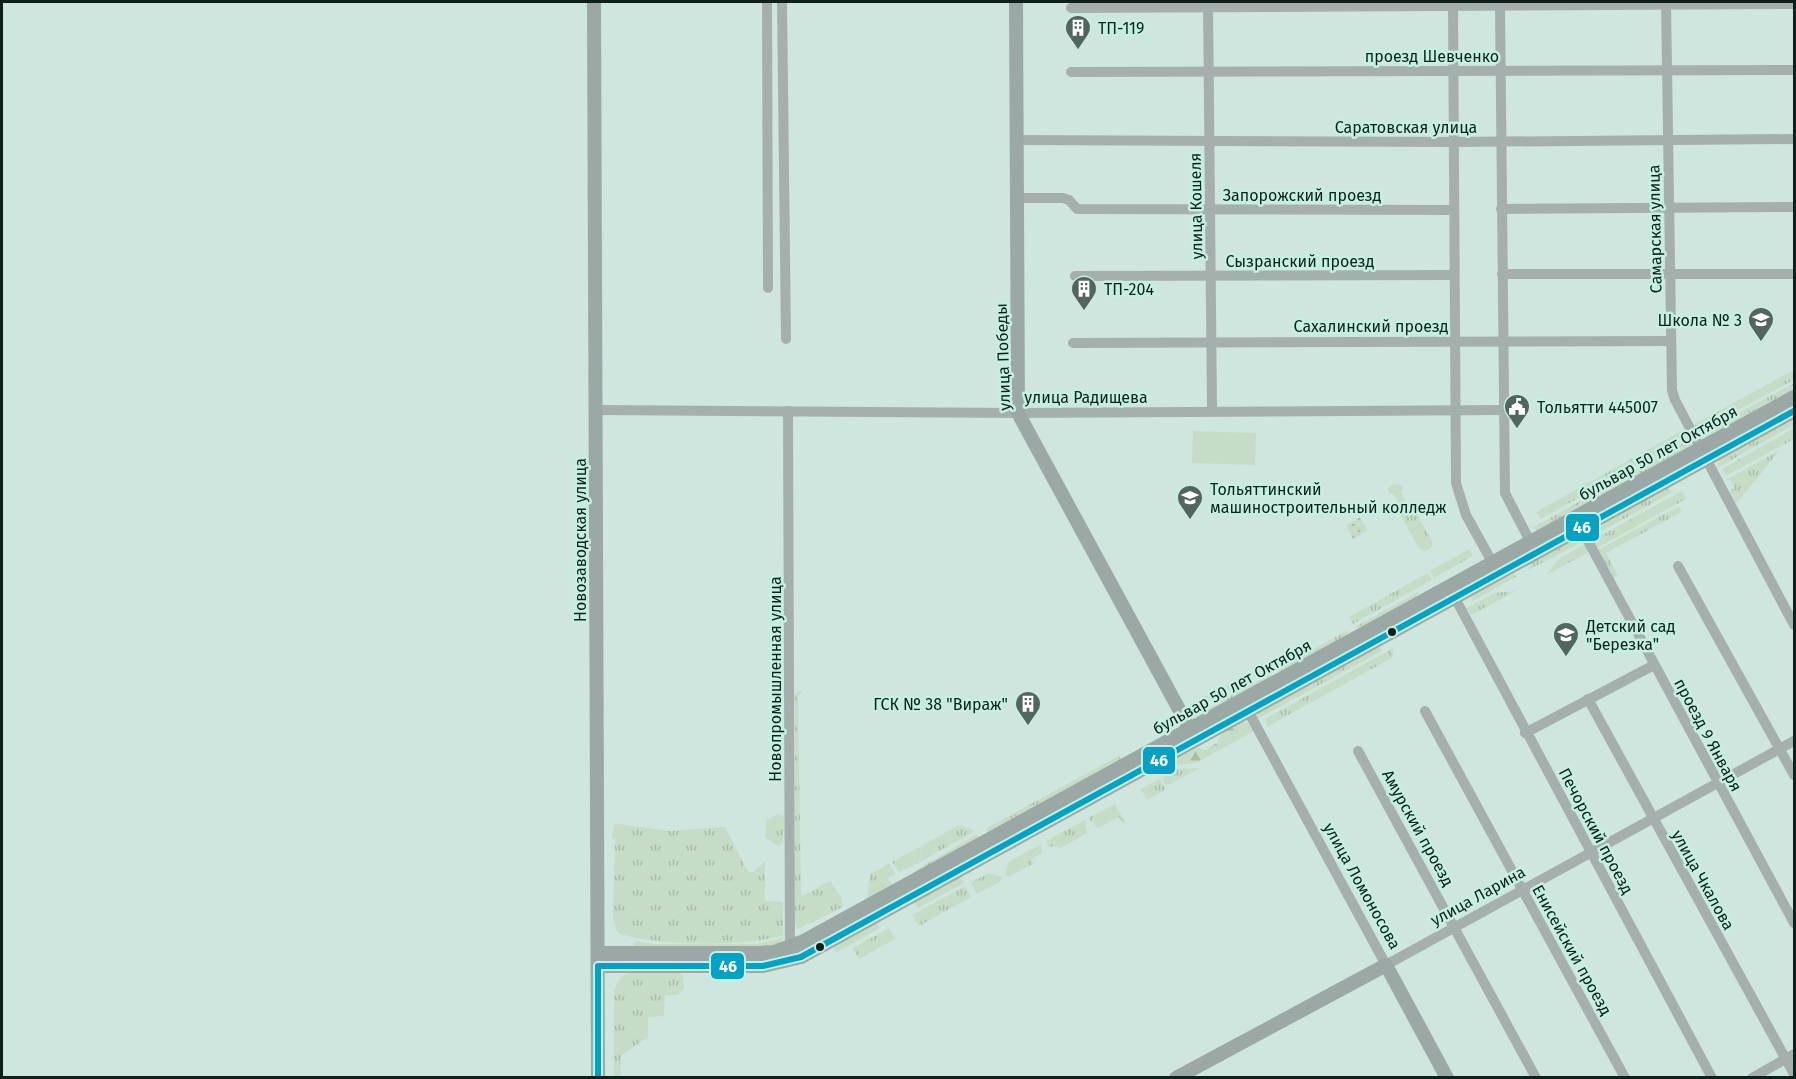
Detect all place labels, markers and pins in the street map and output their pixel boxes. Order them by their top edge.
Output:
building icon: ТП-119 [1063,13,1093,51]
place label: ТП-119 [1098,19,1144,38]
building icon: ТП-204 [1069,274,1099,312]
place label: ТП-204 [1104,280,1154,299]
school or university icon: Школа № 3 [1746,305,1776,343]
place label: Школа № 3 [1658,311,1742,330]
public building icon: Тольятти 445007 [1502,392,1532,430]
place label: Тольятти 445007 [1537,398,1658,417]
place label: Тольяттинский машиностроительный колледж [1210,480,1447,517]
school or university icon: Тольяттинский машиностроительный колледж [1175,483,1205,521]
place label: Детский сад "Березка" [1585,617,1675,654]
school or university icon: Детский сад "Березка" [1551,620,1581,658]
unlabelled marker [1386,626,1398,638]
building icon: ГСК № 38 "Вираж" [1013,689,1043,727]
place label: ГСК № 38 "Вираж" [873,695,1008,714]
unlabelled marker [814,941,826,953]

